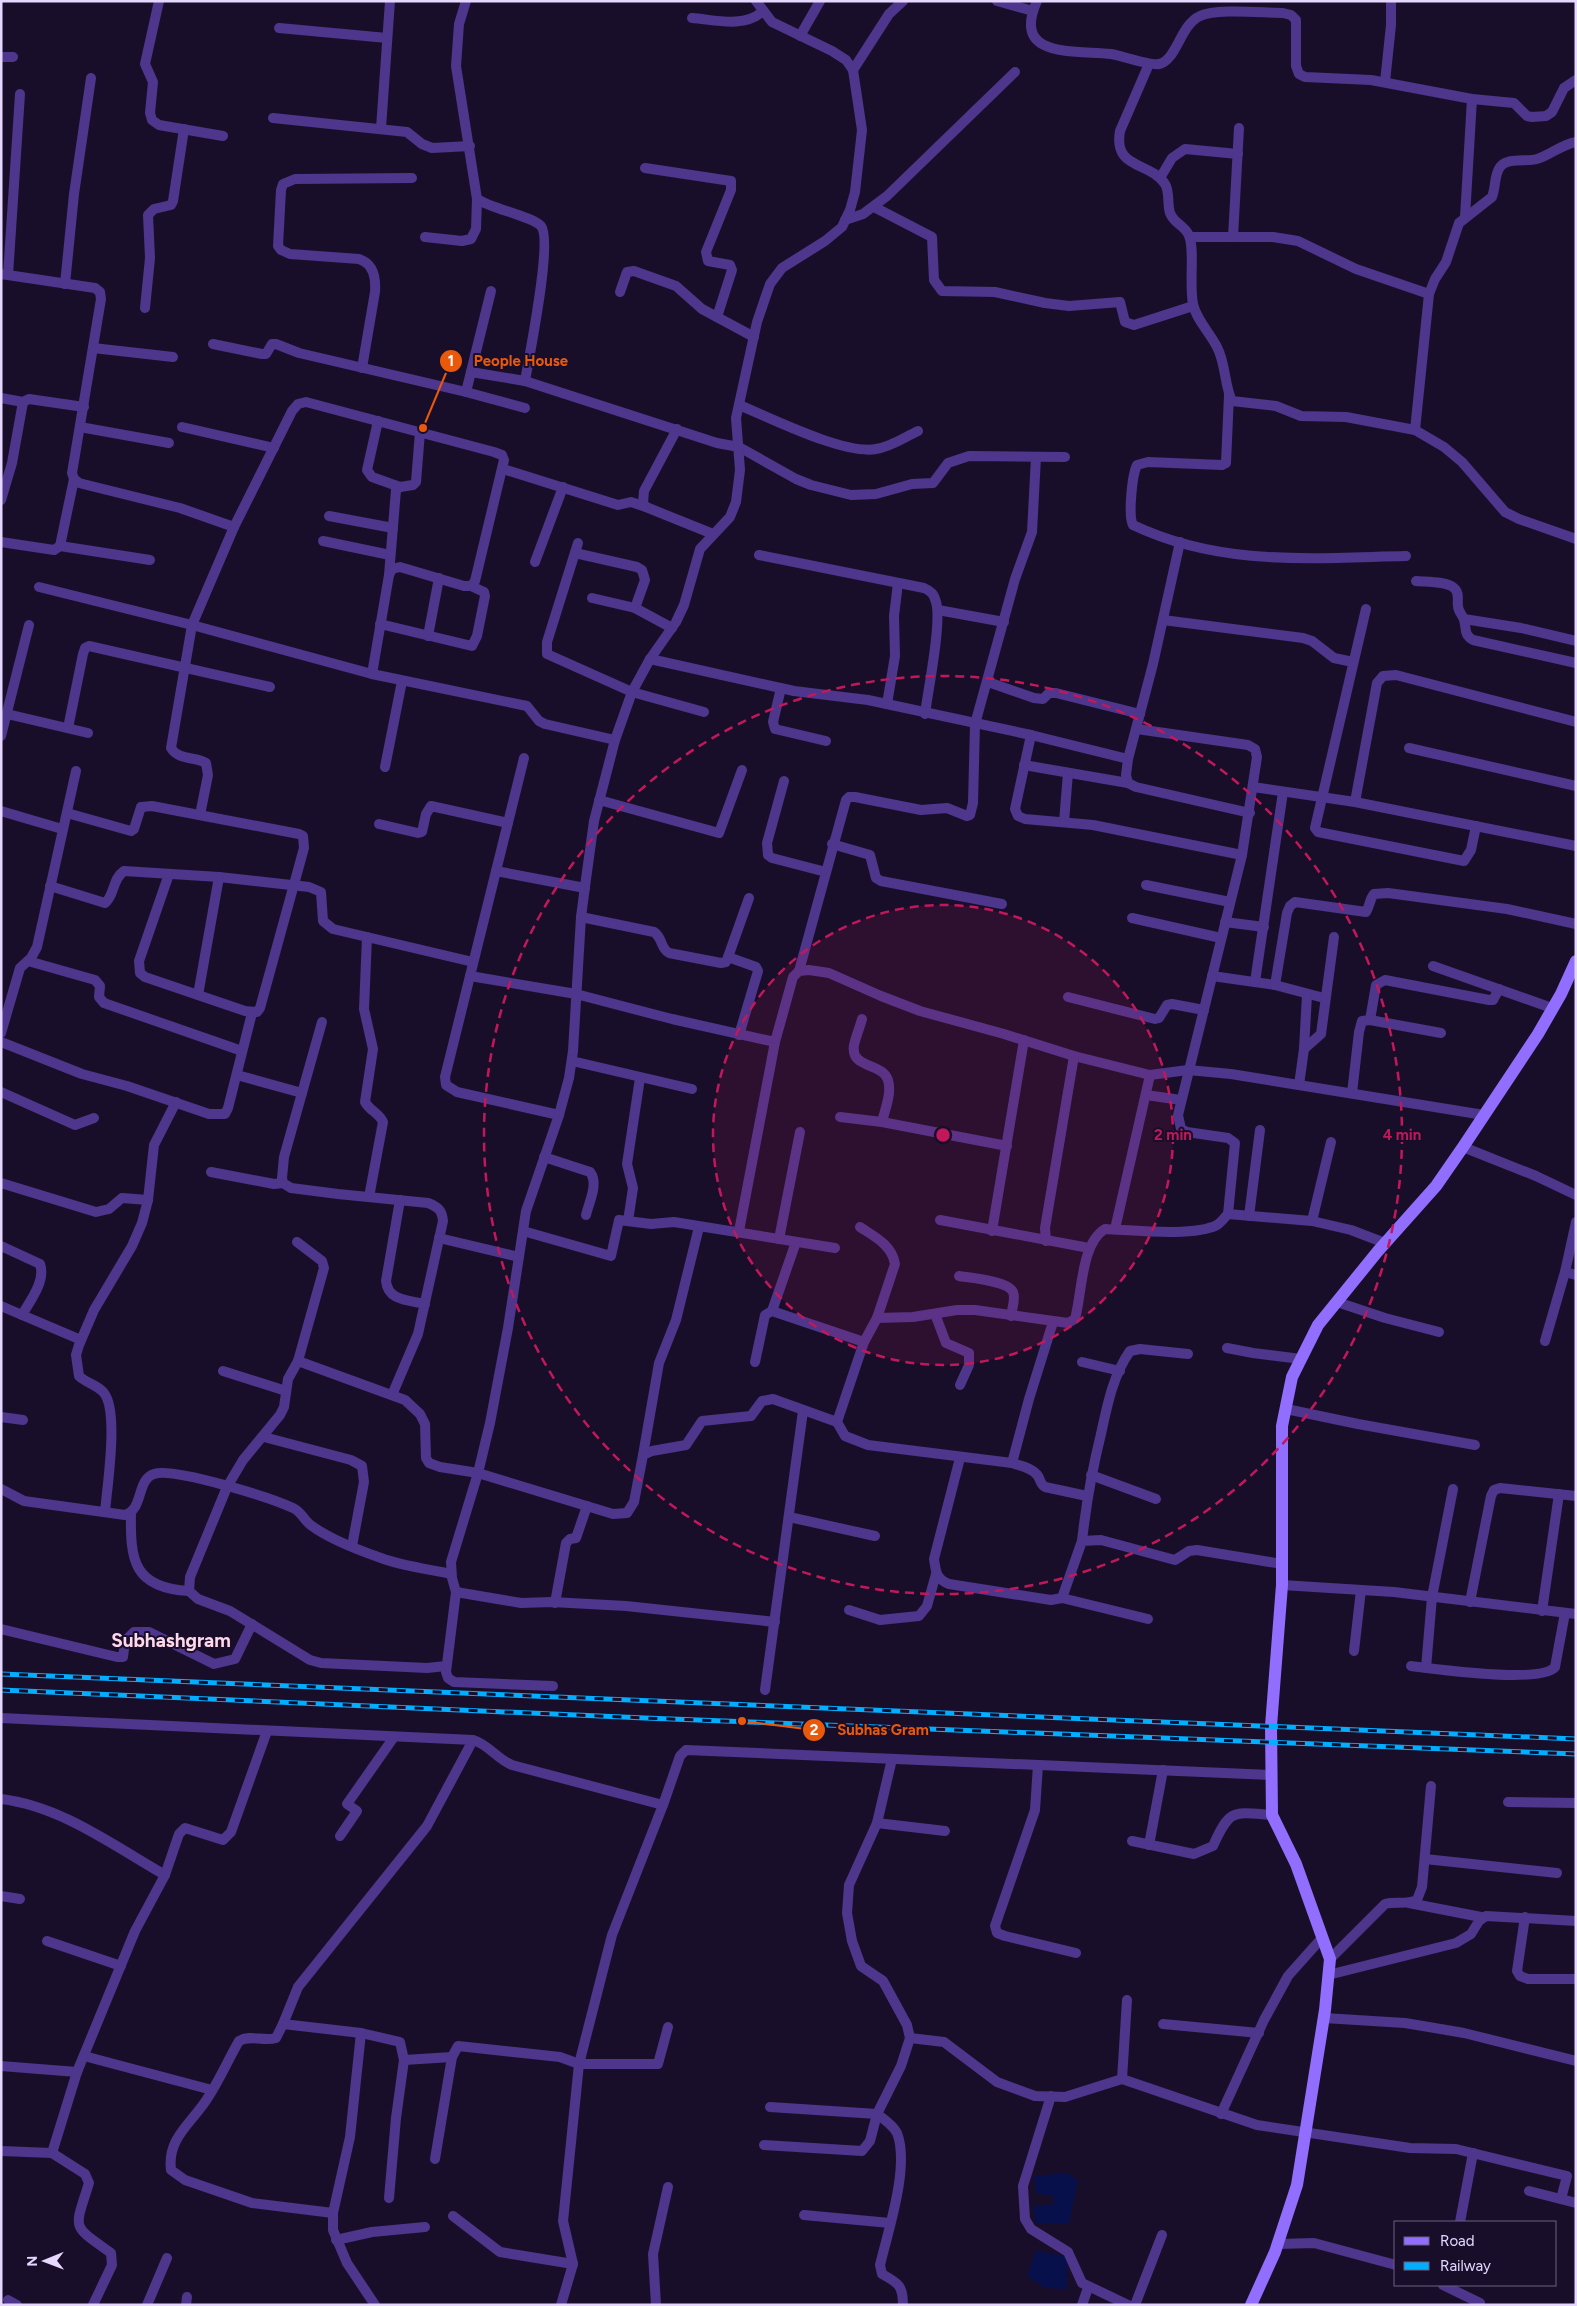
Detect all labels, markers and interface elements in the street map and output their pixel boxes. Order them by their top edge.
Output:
callout: People House [439,346,578,376]
text: 1 [448,352,454,370]
text: People House [474,352,569,370]
centre of rings [934,1126,952,1144]
text: 2 min [1154,1126,1192,1144]
text: 4 min [1383,1126,1421,1144]
district label: Subhashgram [111,1629,231,1652]
callout: Subhas Gram [802,1715,938,1745]
text: 2 [810,1721,819,1739]
text: Subhas Gram [837,1721,929,1739]
legend [1394,2221,1557,2286]
text: Road [1440,2232,1475,2250]
north arrow [20,2236,70,2286]
text: N [24,2256,41,2267]
text: Railway [1440,2257,1491,2275]

